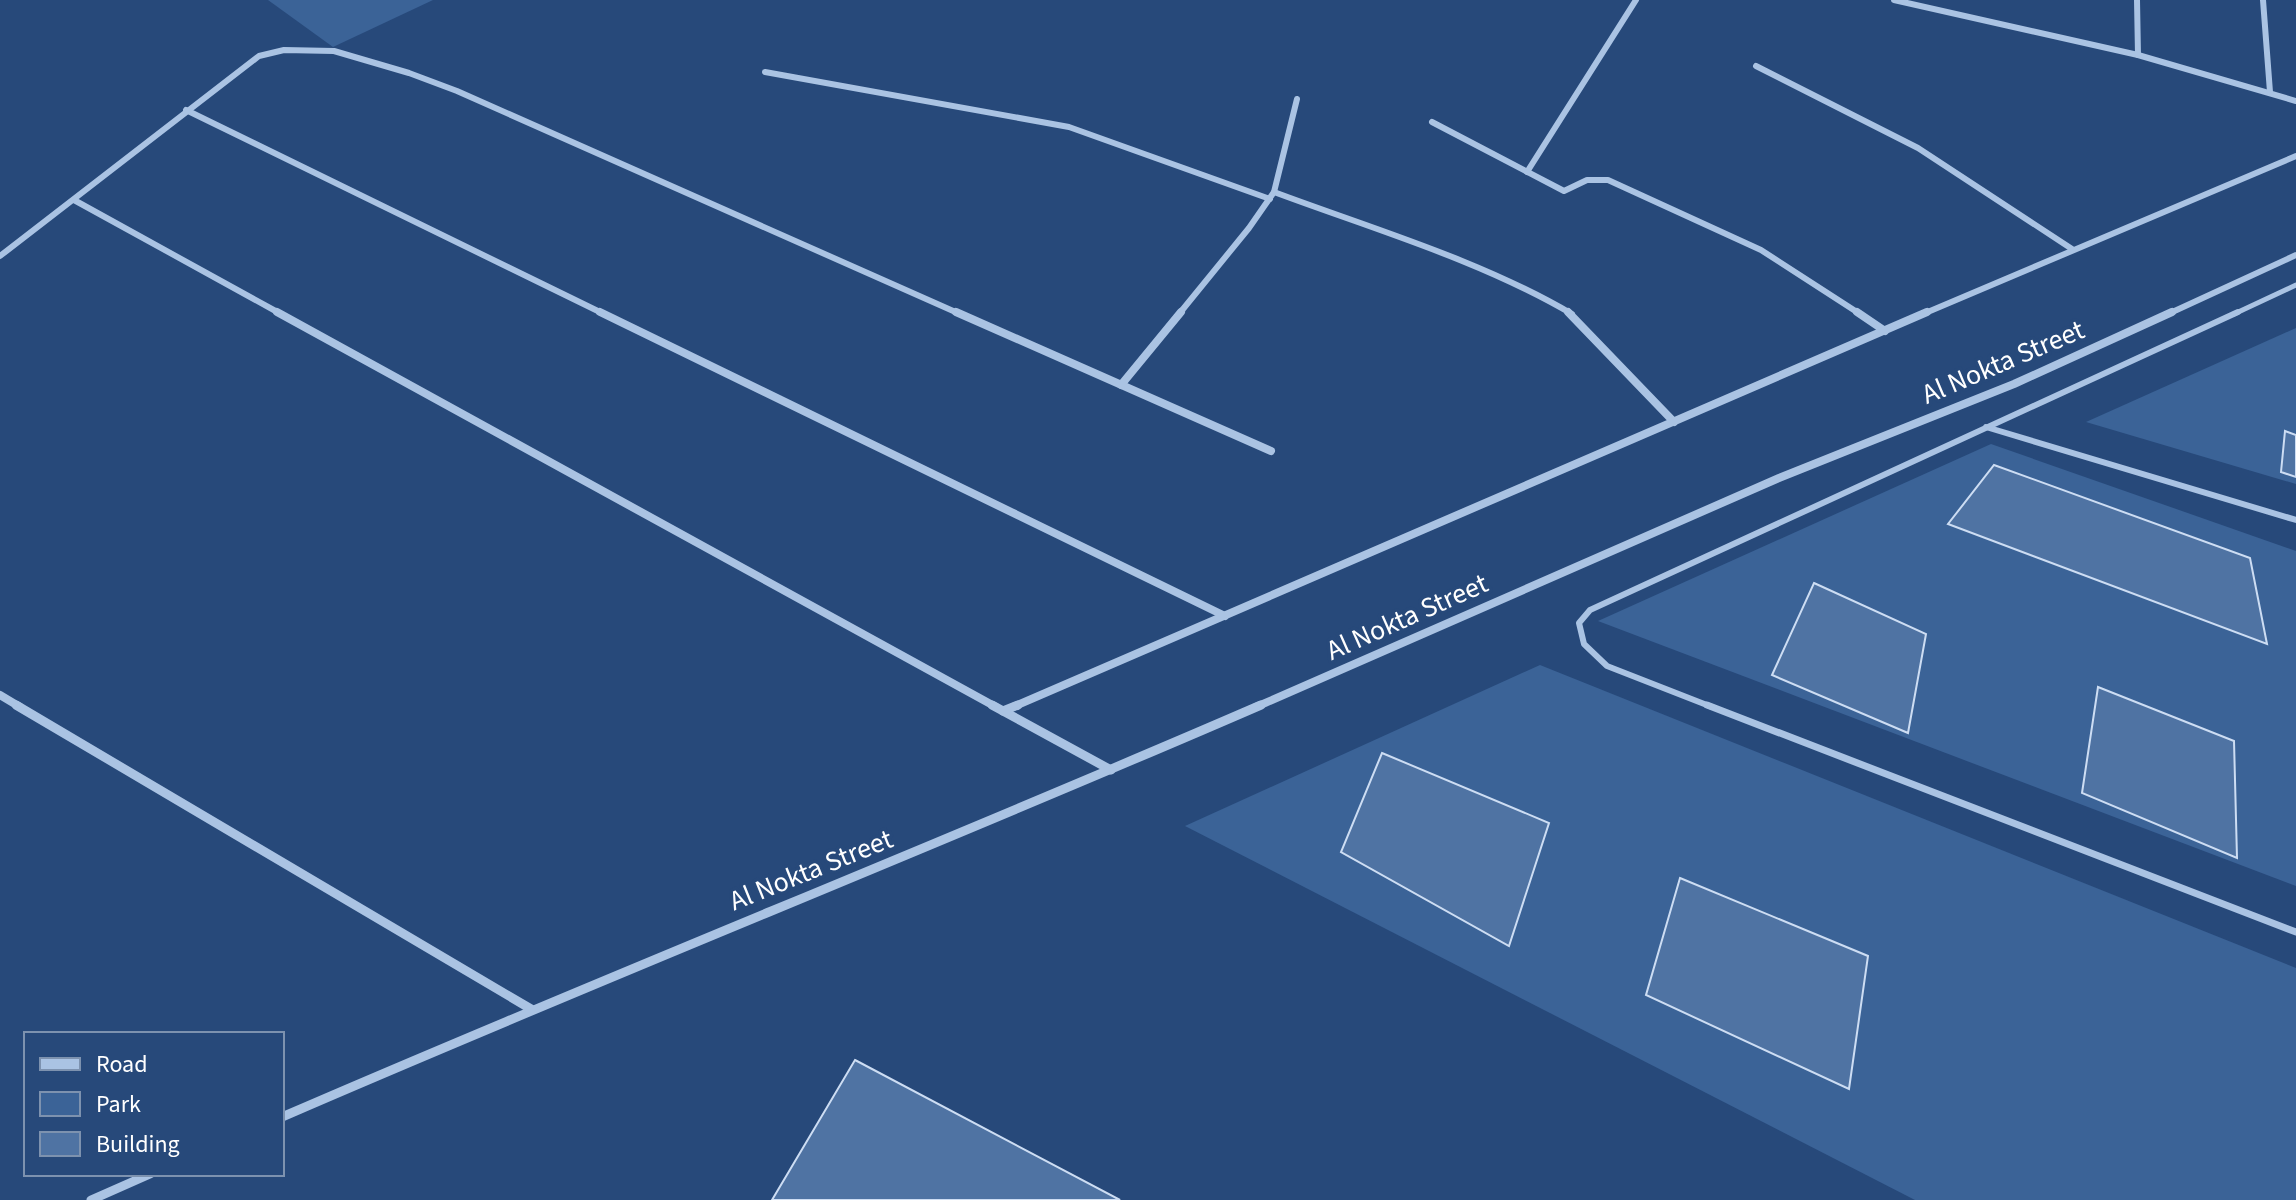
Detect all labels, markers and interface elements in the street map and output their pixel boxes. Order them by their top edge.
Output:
street label: Al Nokta Street [1915,310,2091,414]
street label: Al Nokta Street [1320,563,1495,671]
street label: Al Nokta Street [723,819,899,921]
legend [24,1032,284,1176]
text: Road [96,1047,148,1082]
text: Park [96,1087,141,1122]
text: Building [96,1127,180,1162]

